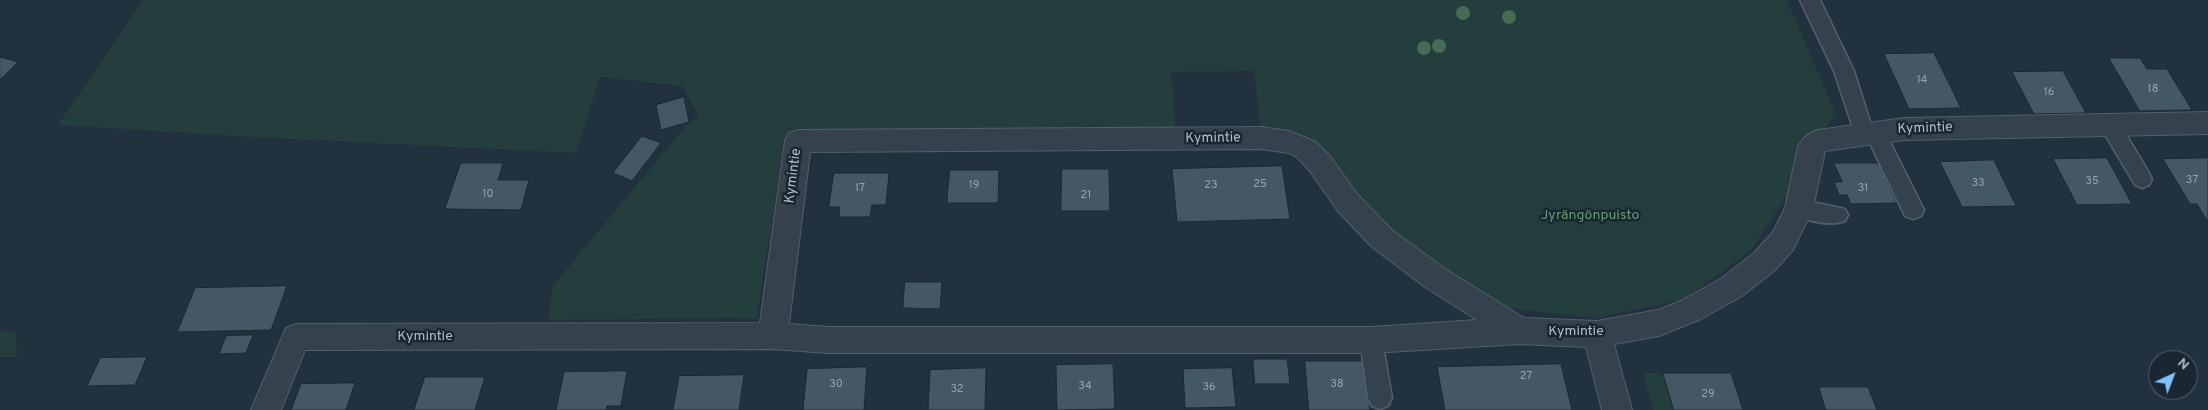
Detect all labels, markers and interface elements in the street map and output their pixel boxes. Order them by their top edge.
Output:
house number: 14 [1917,74,1927,88]
house number: 18 [2148,83,2158,97]
house number: 16 [2044,86,2054,100]
street label: Kymintie [1897,120,1953,138]
street label: Kymintie [1185,130,1241,148]
street label: Kymintie [782,147,806,205]
house number: 37 [2186,174,2198,188]
house number: 35 [2085,175,2099,189]
house number: 33 [1971,177,1985,191]
house number: 25 [1253,178,1267,192]
house number: 19 [969,179,979,193]
house number: 23 [1204,179,1218,193]
house number: 17 [855,182,865,196]
house number: 31 [1858,182,1868,196]
house number: 10 [482,188,494,202]
house number: 21 [1081,189,1091,203]
park label: Jyrängönpuisto [1541,208,1639,224]
street label: Kymintie [1548,324,1604,340]
street label: Kymintie [397,329,453,345]
north arrow [2148,350,2198,400]
text: N [2173,355,2192,374]
house number: 27 [1520,370,1532,384]
house number: 30 [829,378,843,392]
house number: 38 [1330,378,1344,392]
house number: 34 [1078,380,1092,394]
house number: 36 [1202,381,1216,395]
house number: 32 [950,383,964,397]
house number: 29 [1701,388,1715,402]

